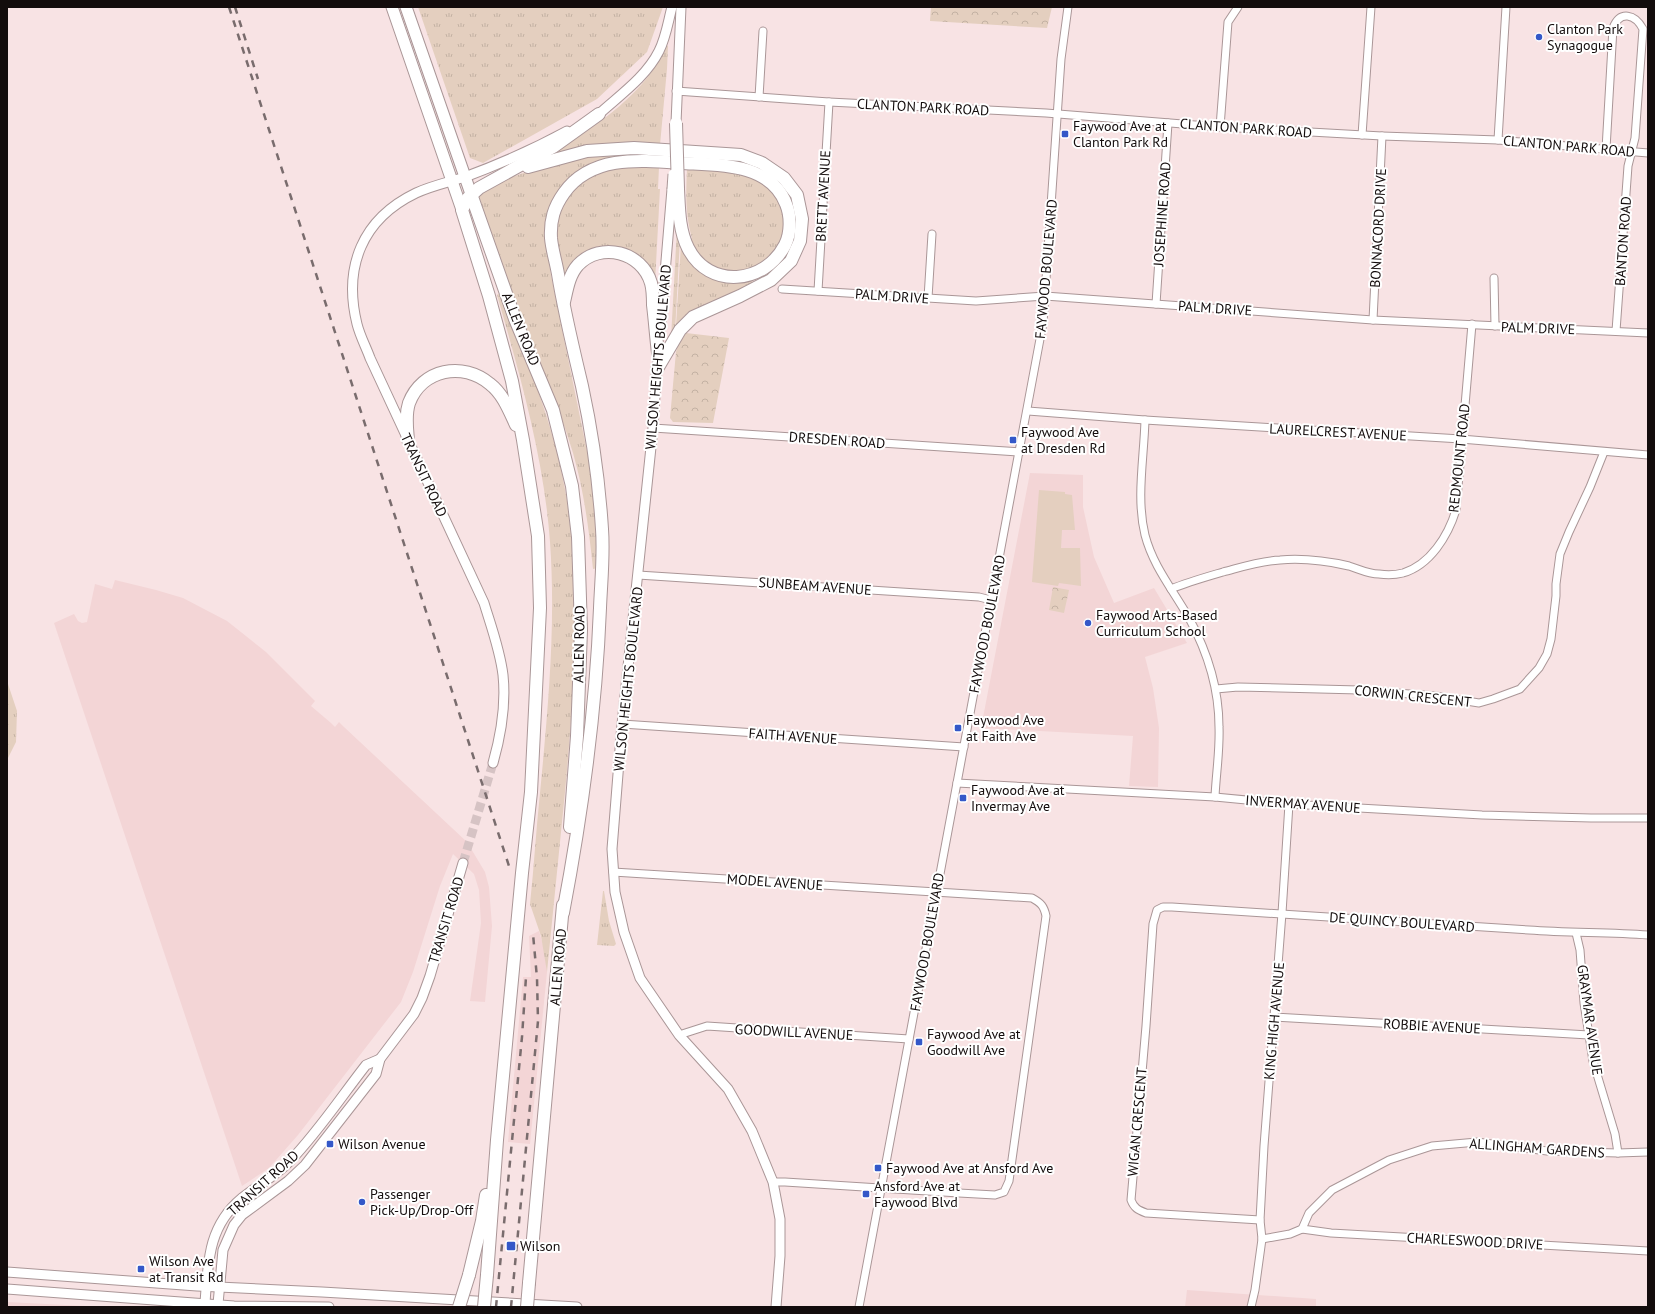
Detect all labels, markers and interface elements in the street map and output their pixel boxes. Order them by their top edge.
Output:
place label: Clanton Park Synagogue [1547,20,1623,54]
marker: Clanton Park Synagogue [1534,32,1544,42]
street label: CLANTON PARK ROAD [856,95,990,119]
street label: CLANTON PARK ROAD [1179,114,1313,142]
place label: Faywood Ave at Clanton Park Rd [1073,117,1168,151]
marker: Faywood Ave at Clanton Park Rd [1060,129,1070,139]
street label: CLANTON PARK ROAD [1502,131,1636,161]
street label: BRETT AVENUE [812,150,834,242]
street label: JOSEPHINE ROAD [1149,161,1175,268]
street label: BONNACORD DRIVE [1366,168,1390,288]
street label: BANTON ROAD [1611,196,1635,286]
street label: FAYWOOD BOULEVARD [1031,198,1061,340]
street label: WILSON HEIGHTS BOULEVARD [641,264,675,450]
street label: PALM DRIVE [854,284,930,308]
street label: ALLEN ROAD [498,290,544,368]
street label: PALM DRIVE [1177,296,1253,320]
street label: PALM DRIVE [1501,318,1575,338]
street label: REDMOUNT ROAD [1444,403,1474,513]
street label: LAURELCREST AVENUE [1269,419,1407,445]
place label: Faywood Ave at Dresden Rd [1021,423,1105,457]
street label: DRESDEN ROAD [788,428,886,452]
street label: TRANSIT ROAD [397,430,451,520]
marker: Faywood Ave at Dresden Rd [1008,435,1018,445]
street label: FAYWOOD BOULEVARD [965,553,1009,695]
street label: SUNBEAM AVENUE [758,573,872,599]
street label: WILSON HEIGHTS BOULEVARD [609,586,647,772]
street label: ALLEN ROAD [569,605,589,683]
place label: Faywood Arts-Based Curriculum School [1096,606,1217,640]
marker: Faywood Arts-Based Curriculum School [1083,618,1093,628]
street label: CORWIN CRESCENT [1353,681,1473,711]
place label: Faywood Ave at Faith Ave [966,711,1044,745]
marker: Faywood Ave at Faith Ave [953,723,963,733]
street label: FAITH AVENUE [748,724,838,748]
place label: Faywood Ave at Invermay Ave [971,781,1065,815]
street label: INVERMAY AVENUE [1245,791,1361,817]
marker: Faywood Ave at Invermay Ave [958,793,968,803]
street label: MODEL AVENUE [726,870,824,894]
street label: FAYWOOD BOULEVARD [906,871,948,1013]
street label: TRANSIT ROAD [424,874,468,966]
street label: DE QUINCY BOULEVARD [1329,908,1475,936]
street label: ALLEN ROAD [546,928,570,1006]
street label: KING HIGH AVENUE [1260,961,1288,1081]
street label: GRAYMAR AVENUE [1573,964,1607,1076]
street label: ROBBIE AVENUE [1383,1014,1481,1038]
street label: GOODWILL AVENUE [734,1020,854,1044]
place label: Faywood Ave at Goodwill Ave [927,1025,1021,1059]
marker: Faywood Ave at Goodwill Ave [914,1037,924,1047]
street label: WIGAN CRESCENT [1123,1066,1151,1177]
street label: ALLINGHAM GARDENS [1469,1134,1605,1162]
place label: Wilson Avenue [338,1135,426,1153]
marker: Wilson Avenue [325,1139,335,1149]
street label: TRANSIT ROAD [224,1146,302,1220]
place label: Faywood Ave at Ansford Ave [886,1159,1053,1177]
marker: Faywood Ave at Ansford Ave [873,1163,883,1173]
place label: Ansford Ave at Faywood Blvd [874,1177,960,1211]
place label: Passenger Pick-Up/Drop-Off [370,1185,474,1219]
marker: Ansford Ave at Faywood Blvd [861,1189,871,1199]
marker: Passenger Pick-Up/Drop-Off [357,1197,367,1207]
street label: CHARLESWOOD DRIVE [1406,1228,1544,1254]
place label: Wilson [520,1237,561,1255]
marker: Wilson [505,1240,517,1252]
place label: Wilson Ave at Transit Rd [149,1252,224,1286]
marker: Wilson Ave at Transit Rd [136,1264,146,1274]

